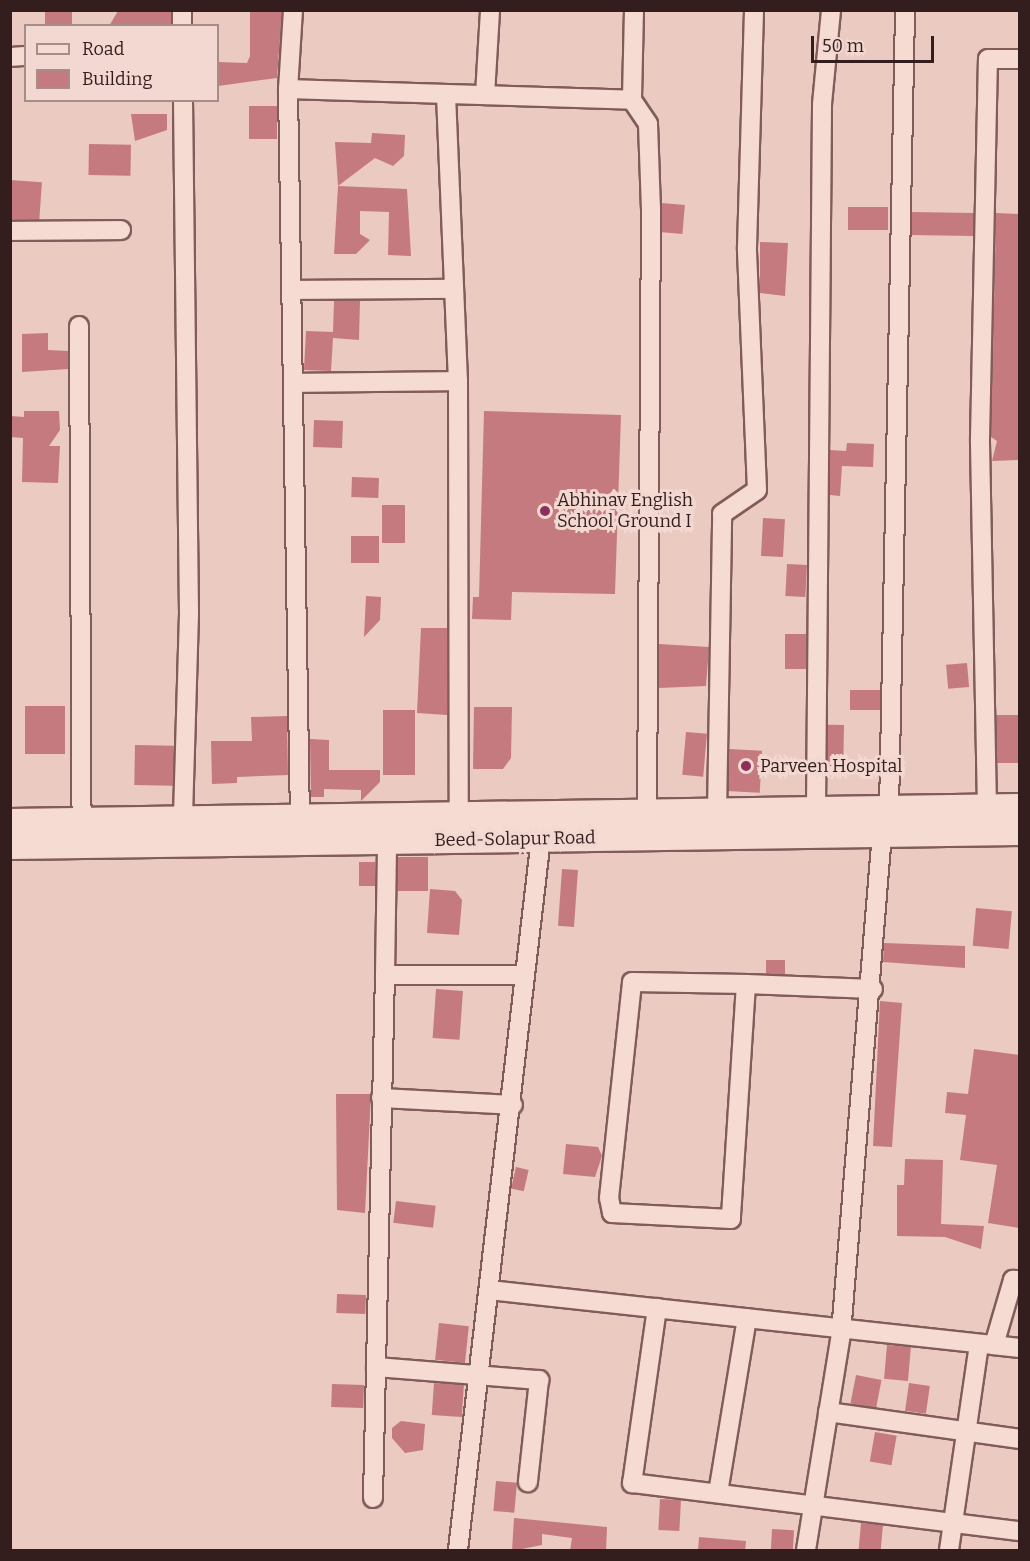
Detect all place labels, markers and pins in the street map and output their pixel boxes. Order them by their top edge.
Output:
place label: Abhinav English School Ground I [557,490,693,532]
marker: Abhinav English School Ground I [538,504,552,518]
place label: Parveen Hospital [760,755,902,777]
marker: Parveen Hospital [737,757,755,775]

